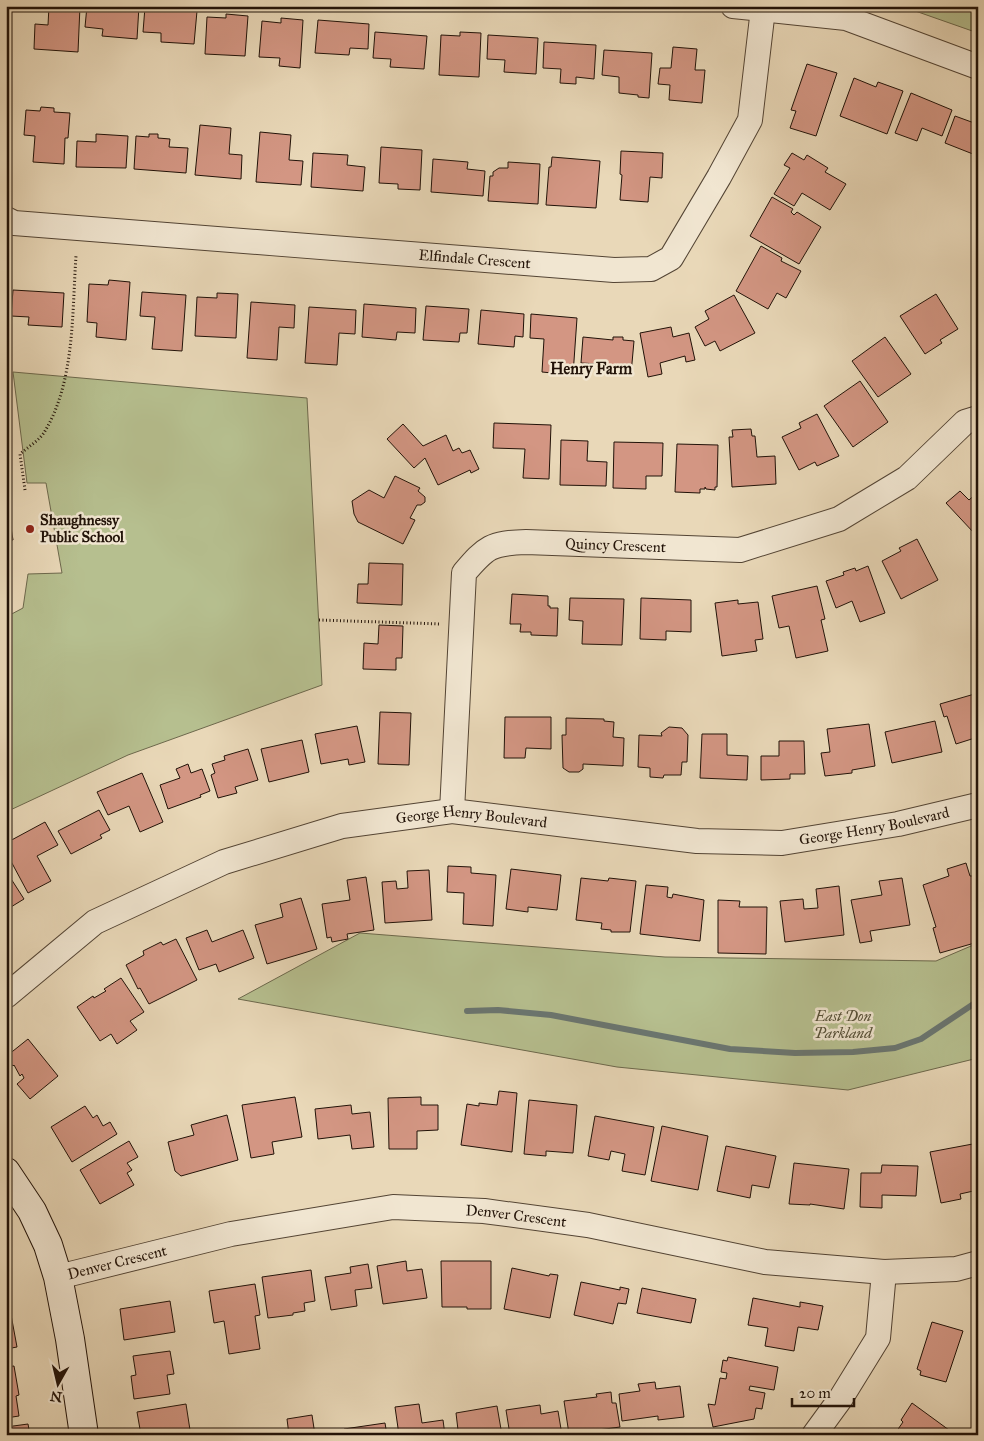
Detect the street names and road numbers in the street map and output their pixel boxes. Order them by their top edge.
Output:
street label: Elfindale Crescent [418,246,532,273]
street label: Quincy Crescent [565,534,667,556]
street label: George Henry Boulevard [395,802,549,832]
street label: George Henry Boulevard [798,803,952,849]
street label: Denver Crescent [465,1201,568,1231]
street label: Denver Crescent [66,1241,169,1283]

